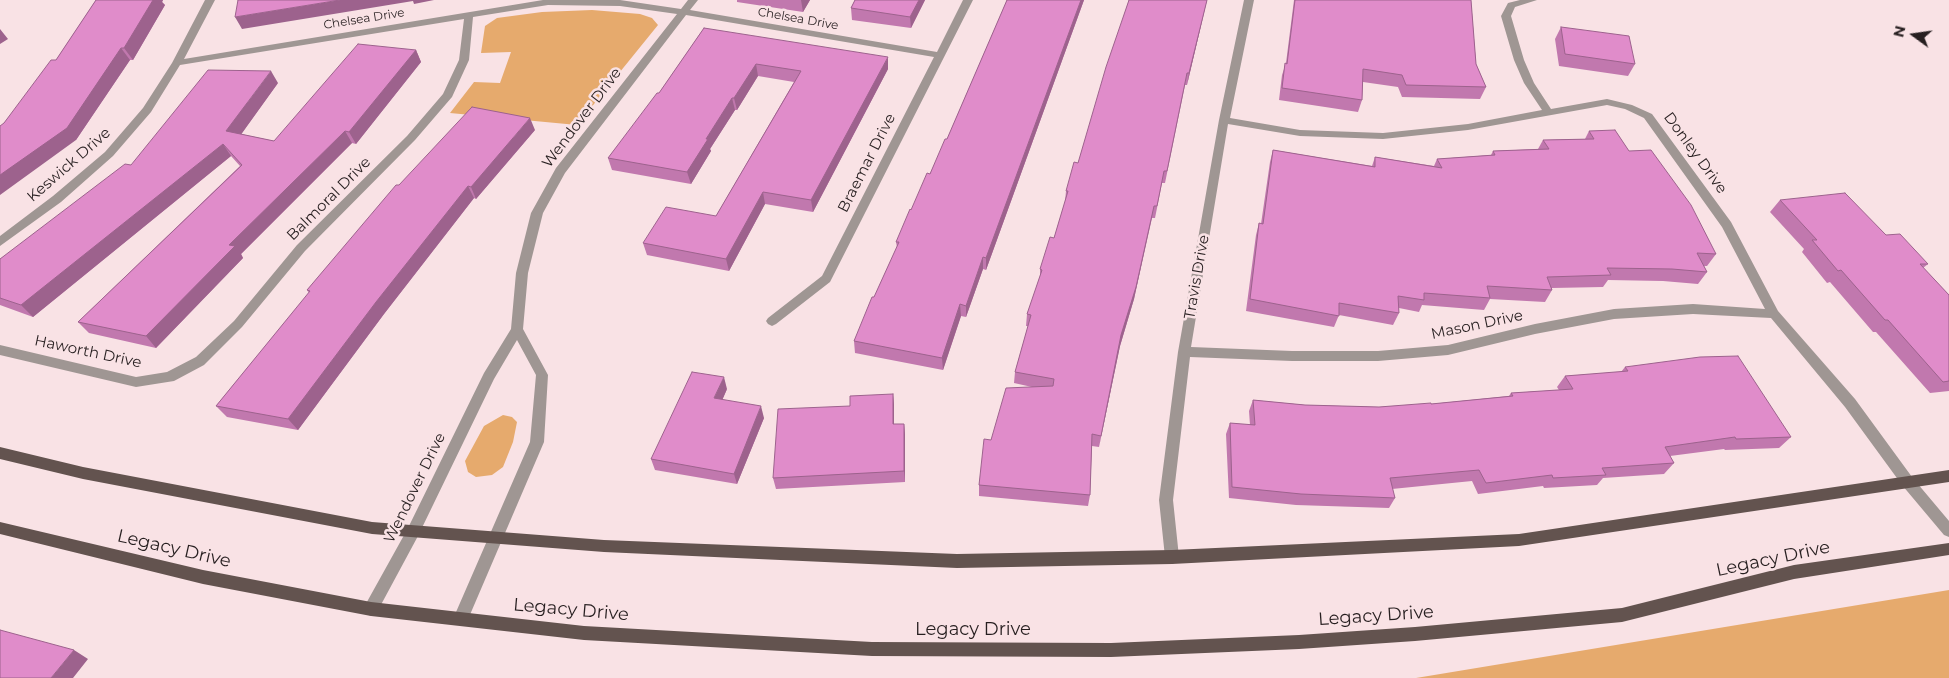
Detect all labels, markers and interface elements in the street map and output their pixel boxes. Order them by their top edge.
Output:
street label: Chelsea Drive [757,5,839,33]
street label: Chelsea Drive [323,6,405,32]
north arrow [1889,10,1939,60]
text: N [1889,24,1910,39]
street label: Wendover Drive [539,64,625,172]
street label: Donley Drive [1659,109,1731,197]
street label: Braemar Drive [834,111,900,215]
street label: Keswick Drive [24,124,114,206]
street label: Balmoral Drive [283,153,375,245]
street label: Travis Drive [1181,233,1213,321]
street label: Mason Drive [1430,307,1524,343]
street label: Haworth Drive [33,332,143,372]
street label: Wendover Drive [380,430,450,546]
street label: Legacy Drive [115,525,233,573]
street label: Legacy Drive [1714,536,1832,582]
street label: Legacy Drive [512,594,630,626]
street label: Legacy Drive [1317,601,1435,631]
street label: Legacy Drive [915,619,1031,641]

